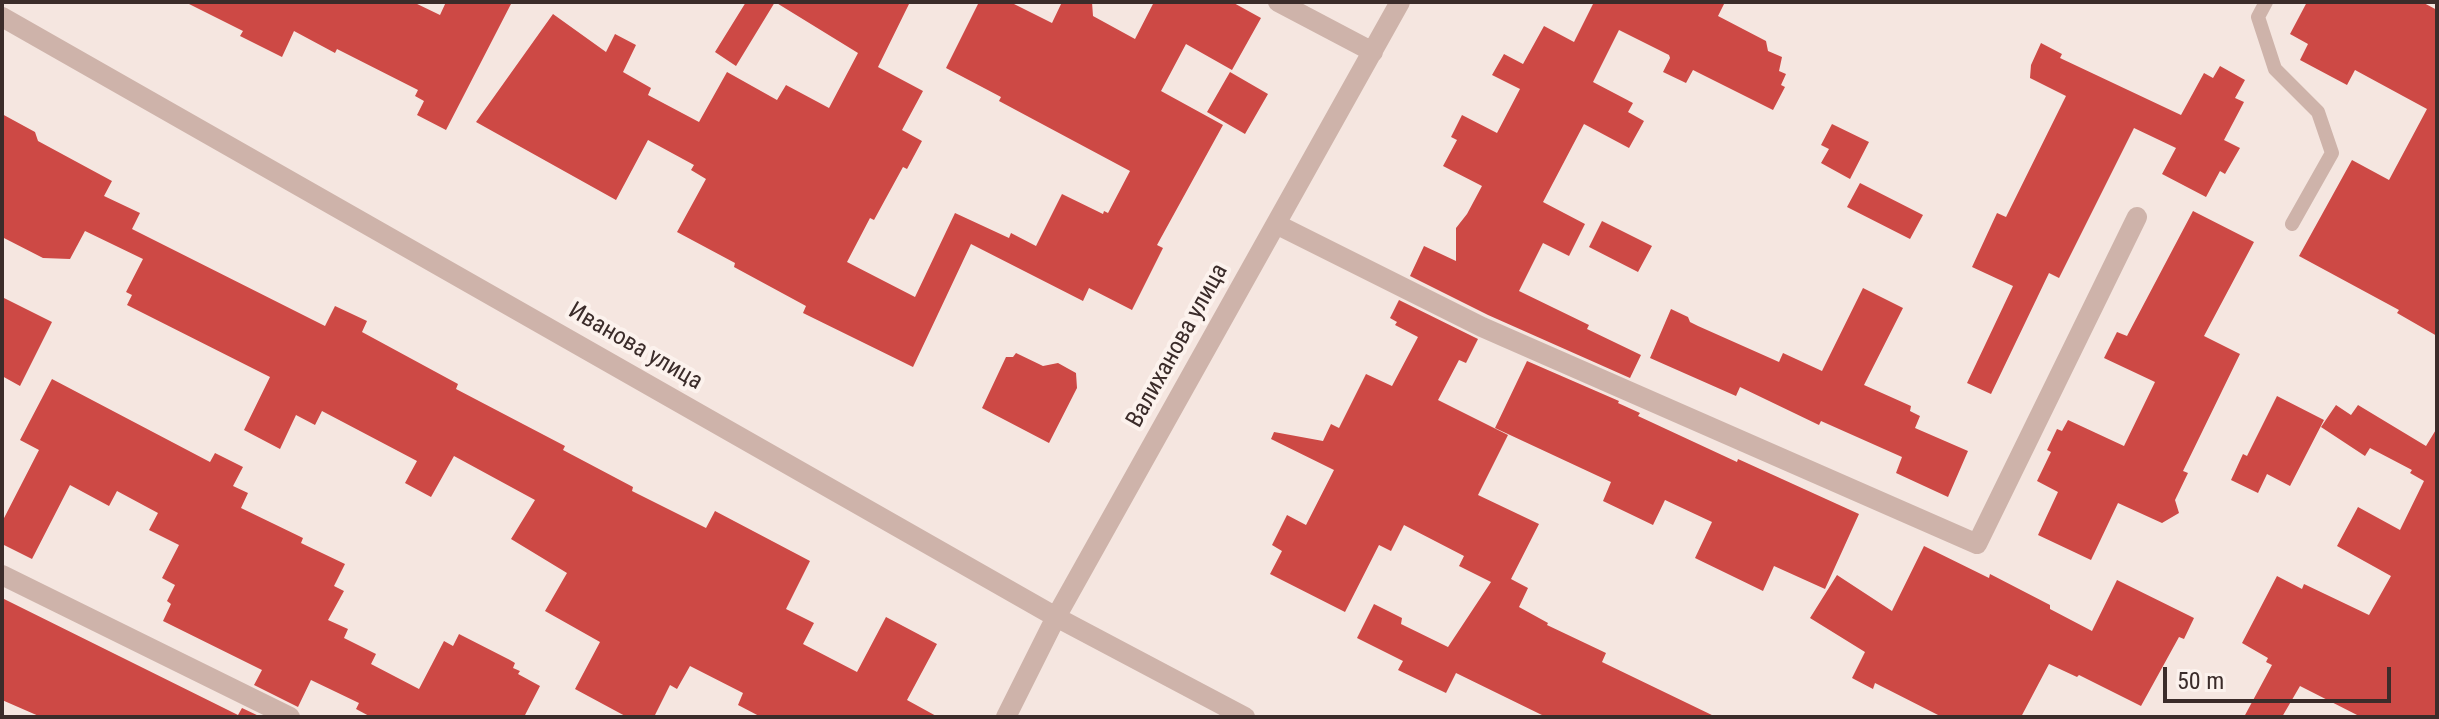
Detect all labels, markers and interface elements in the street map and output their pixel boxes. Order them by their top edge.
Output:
street label: Валиханова улица [1121,259,1235,433]
street label: Иванова улица [563,297,707,397]
scale bar [2167,651,2395,701]
text: 50 m [2177,667,2224,695]

